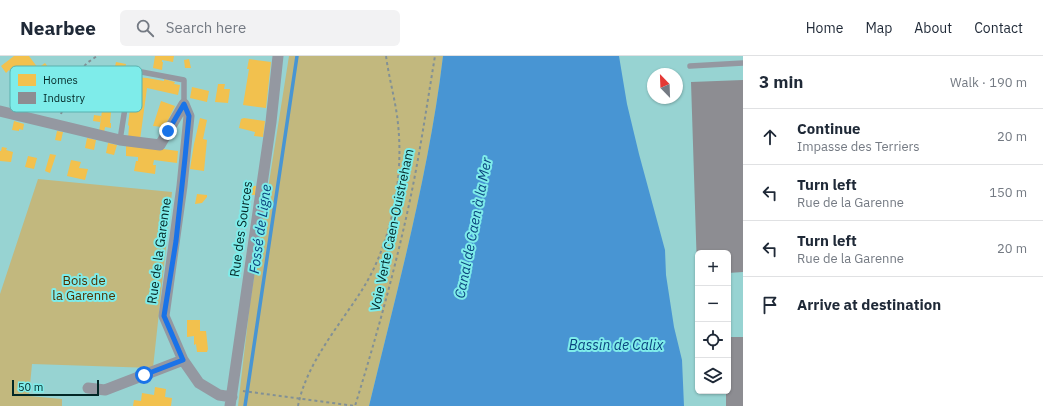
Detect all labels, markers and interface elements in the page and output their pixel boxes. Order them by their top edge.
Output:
search box [120,10,400,46]
text: Nearbee [20,16,96,40]
icon: search [134,17,156,39]
text: Search here [166,18,246,37]
text: Home [806,19,843,37]
text: Map [865,19,892,37]
text: About [914,19,952,37]
text: Contact [974,19,1023,37]
legend [10,66,142,112]
north arrow [647,68,683,104]
text: 3 min [759,71,803,93]
text: Homes [43,73,78,87]
text: Walk · 190 m [950,74,1027,91]
text: Industry [43,91,86,105]
text: Continue [797,119,861,138]
route end [159,122,177,140]
icon: ahead [759,126,781,148]
text: 20 m [997,128,1027,145]
text: Impasse des Terriers [797,138,920,155]
street label: Voie Verte Caen-Ouistreham [366,147,418,313]
water label: Canal de Caen à la Mer [451,155,496,300]
text: Turn left [797,175,857,194]
street label: Rue des Sources [226,180,256,278]
icon: left [759,182,781,204]
water label: Fossé de Ligne [245,183,275,275]
text: 150 m [989,184,1027,201]
text: Rue de la Garenne [797,194,904,211]
street label: Rue de la Garenne [143,197,175,305]
text: Turn left [797,231,857,250]
icon: left [759,238,781,260]
text: 20 m [997,240,1027,257]
map controls [695,250,731,394]
button: + [695,250,731,286]
text: Rue de la Garenne [797,250,904,267]
park label: Bois de la Garenne [52,272,116,304]
button: − [695,286,731,322]
icon: arrive [759,294,781,316]
text: Arrive at destination [797,295,941,314]
button: locate [695,322,731,358]
water label: Bassin de Calix [569,336,664,354]
button: layers [695,358,731,394]
route start [135,366,153,384]
scale bar [12,378,99,397]
text: 50 m [18,380,43,394]

